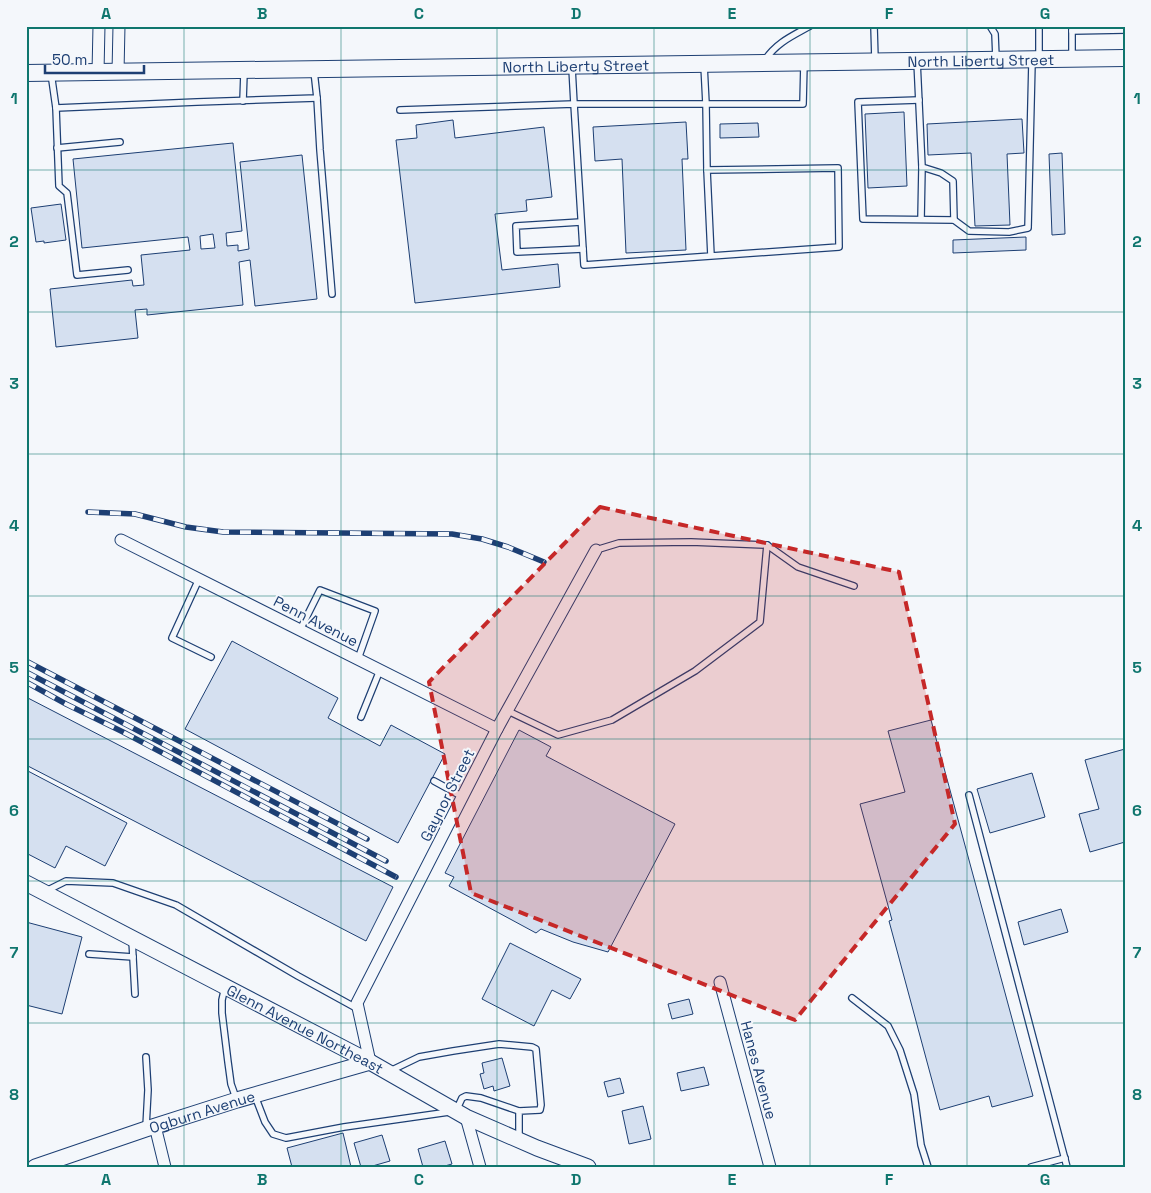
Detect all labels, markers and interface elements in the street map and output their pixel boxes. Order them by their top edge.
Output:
text: A [101,3,111,24]
text: B [257,3,267,24]
text: C [414,3,424,24]
text: D [571,3,581,24]
text: E [728,3,737,24]
text: F [885,3,894,24]
text: G [1040,3,1050,24]
scale bar [45,42,144,74]
street label: North Liberty Street [907,49,1055,70]
text: 50 m [52,50,87,69]
street label: North Liberty Street [502,55,650,76]
text: 1 [10,88,18,109]
text: 1 [1133,88,1141,109]
text: 2 [9,231,19,252]
text: 2 [1132,231,1142,252]
text: 3 [9,373,19,394]
text: 3 [1132,373,1142,394]
text: 4 [9,515,19,536]
text: 4 [1132,515,1142,536]
street label: Penn Avenue [270,591,362,651]
text: 5 [9,657,19,678]
text: 5 [1132,657,1142,678]
street label: Gaynor Street [416,745,479,844]
text: 6 [9,800,19,821]
text: 6 [1132,800,1142,821]
text: 7 [10,942,19,963]
text: 7 [1133,942,1142,963]
street label: Glenn Avenue Northeast [224,980,387,1077]
street label: Hanes Avenue [737,1019,781,1121]
text: 8 [9,1084,19,1105]
text: 8 [1132,1084,1142,1105]
street label: Ogburn Avenue [147,1086,257,1137]
text: A [101,1169,111,1190]
text: B [257,1169,267,1190]
text: C [414,1169,424,1190]
text: D [571,1169,581,1190]
text: E [728,1169,737,1190]
text: F [885,1169,894,1190]
text: G [1040,1169,1050,1190]

